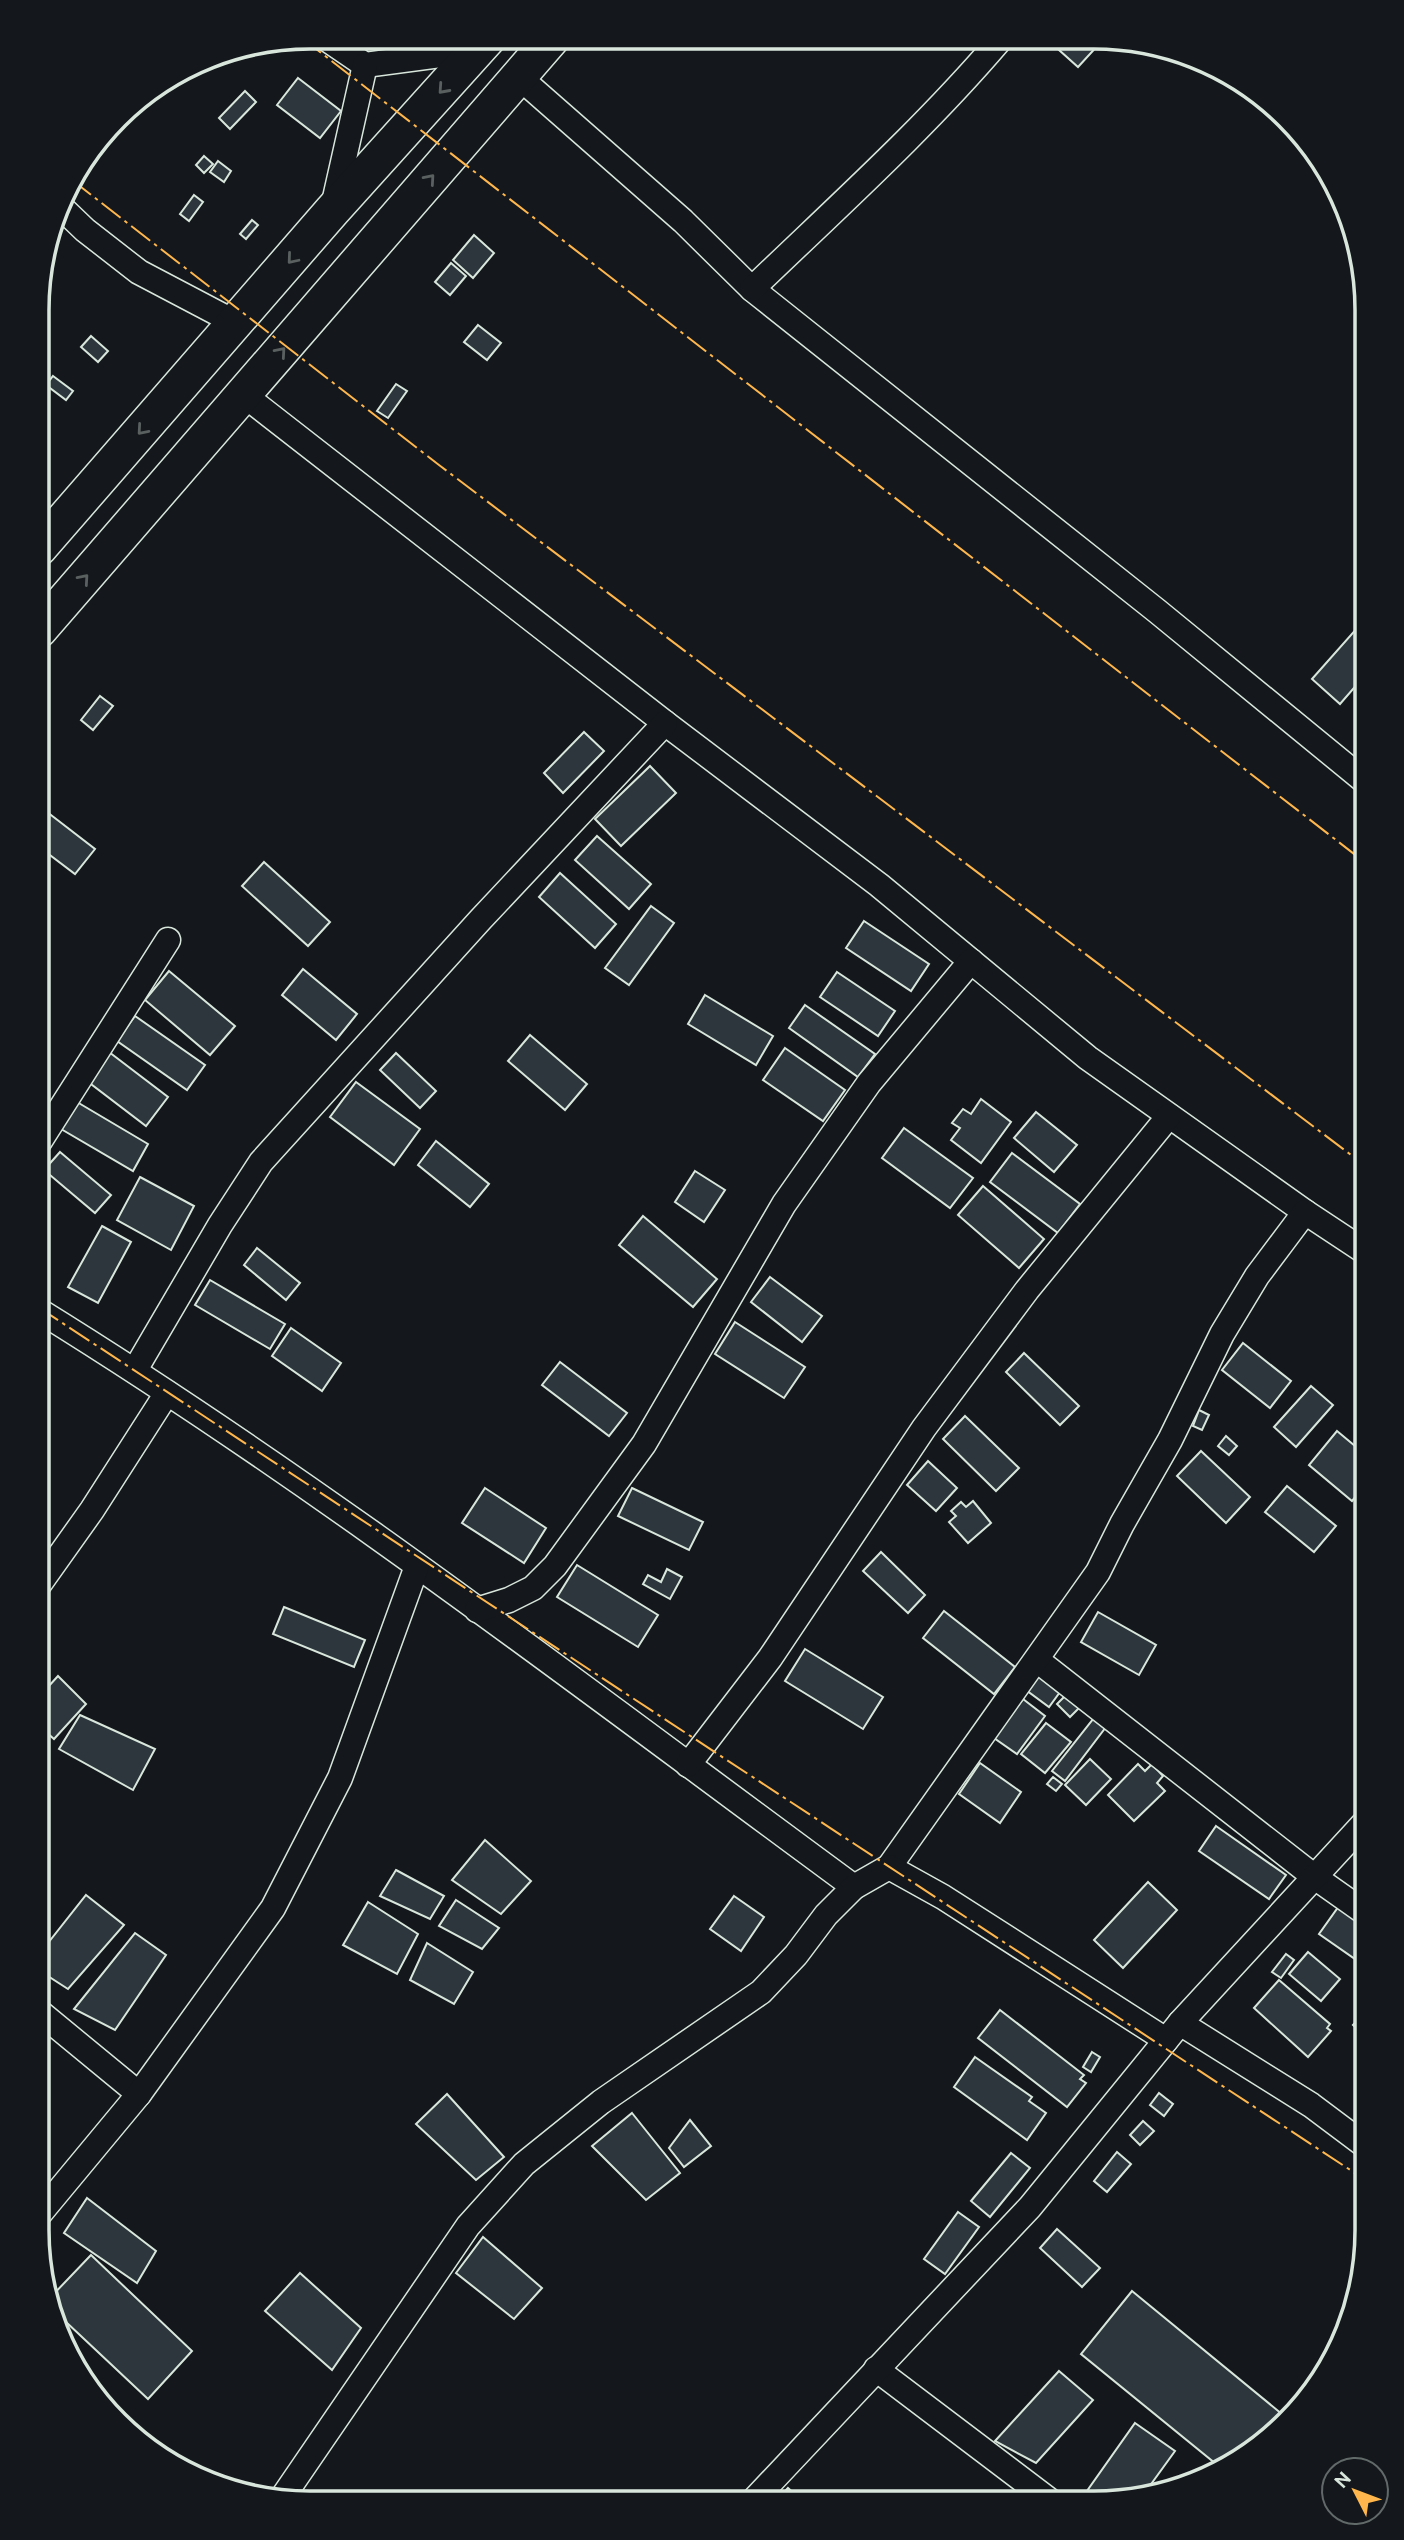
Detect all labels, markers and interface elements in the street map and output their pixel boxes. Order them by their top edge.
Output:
one-way arrow [439,81,451,94]
one-way arrow [422,175,434,188]
one-way arrow [288,250,300,263]
one-way arrow [273,347,285,360]
one-way arrow [138,422,150,435]
one-way arrow [75,574,88,587]
north arrow [1320,2456,1390,2526]
text: N [1329,2467,1355,2492]

